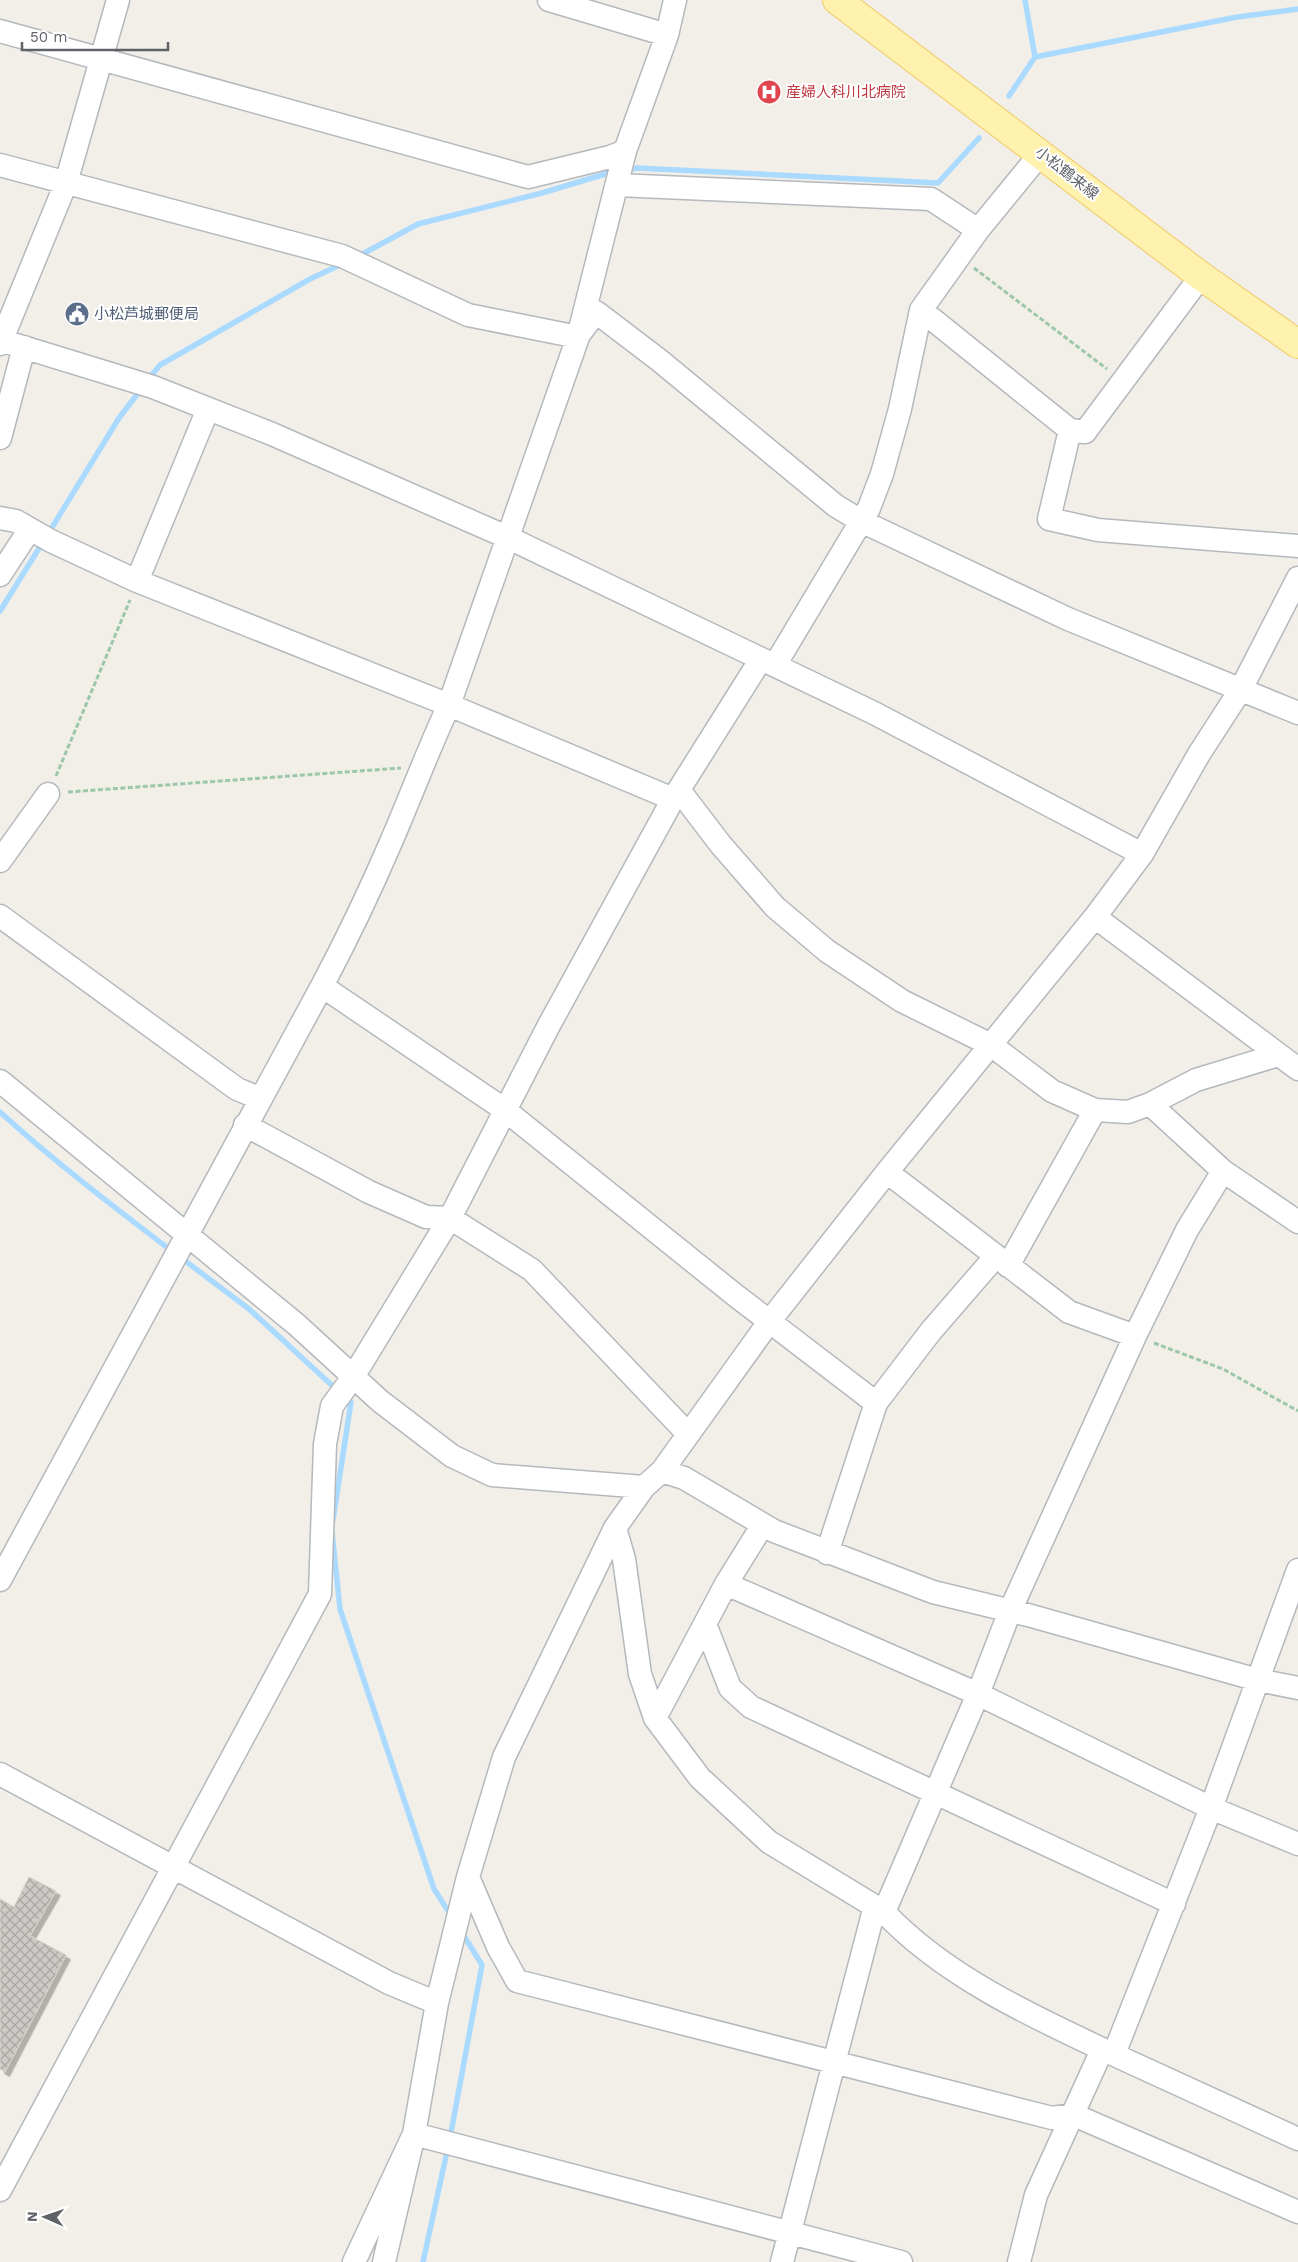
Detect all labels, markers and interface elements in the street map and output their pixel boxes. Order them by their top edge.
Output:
scale bar [22,20,169,52]
text: 50 m [30,28,67,46]
hospital icon: 産婦人科川北病院 [756,79,782,105]
place label: 産婦人科川北病院 [786,83,906,101]
street label: 小松鶴来線 [1032,143,1102,203]
public building icon: 小松芦城郵便局 [64,301,90,327]
place label: 小松芦城郵便局 [94,305,199,323]
north arrow [20,2192,70,2242]
text: N [24,2211,40,2222]

